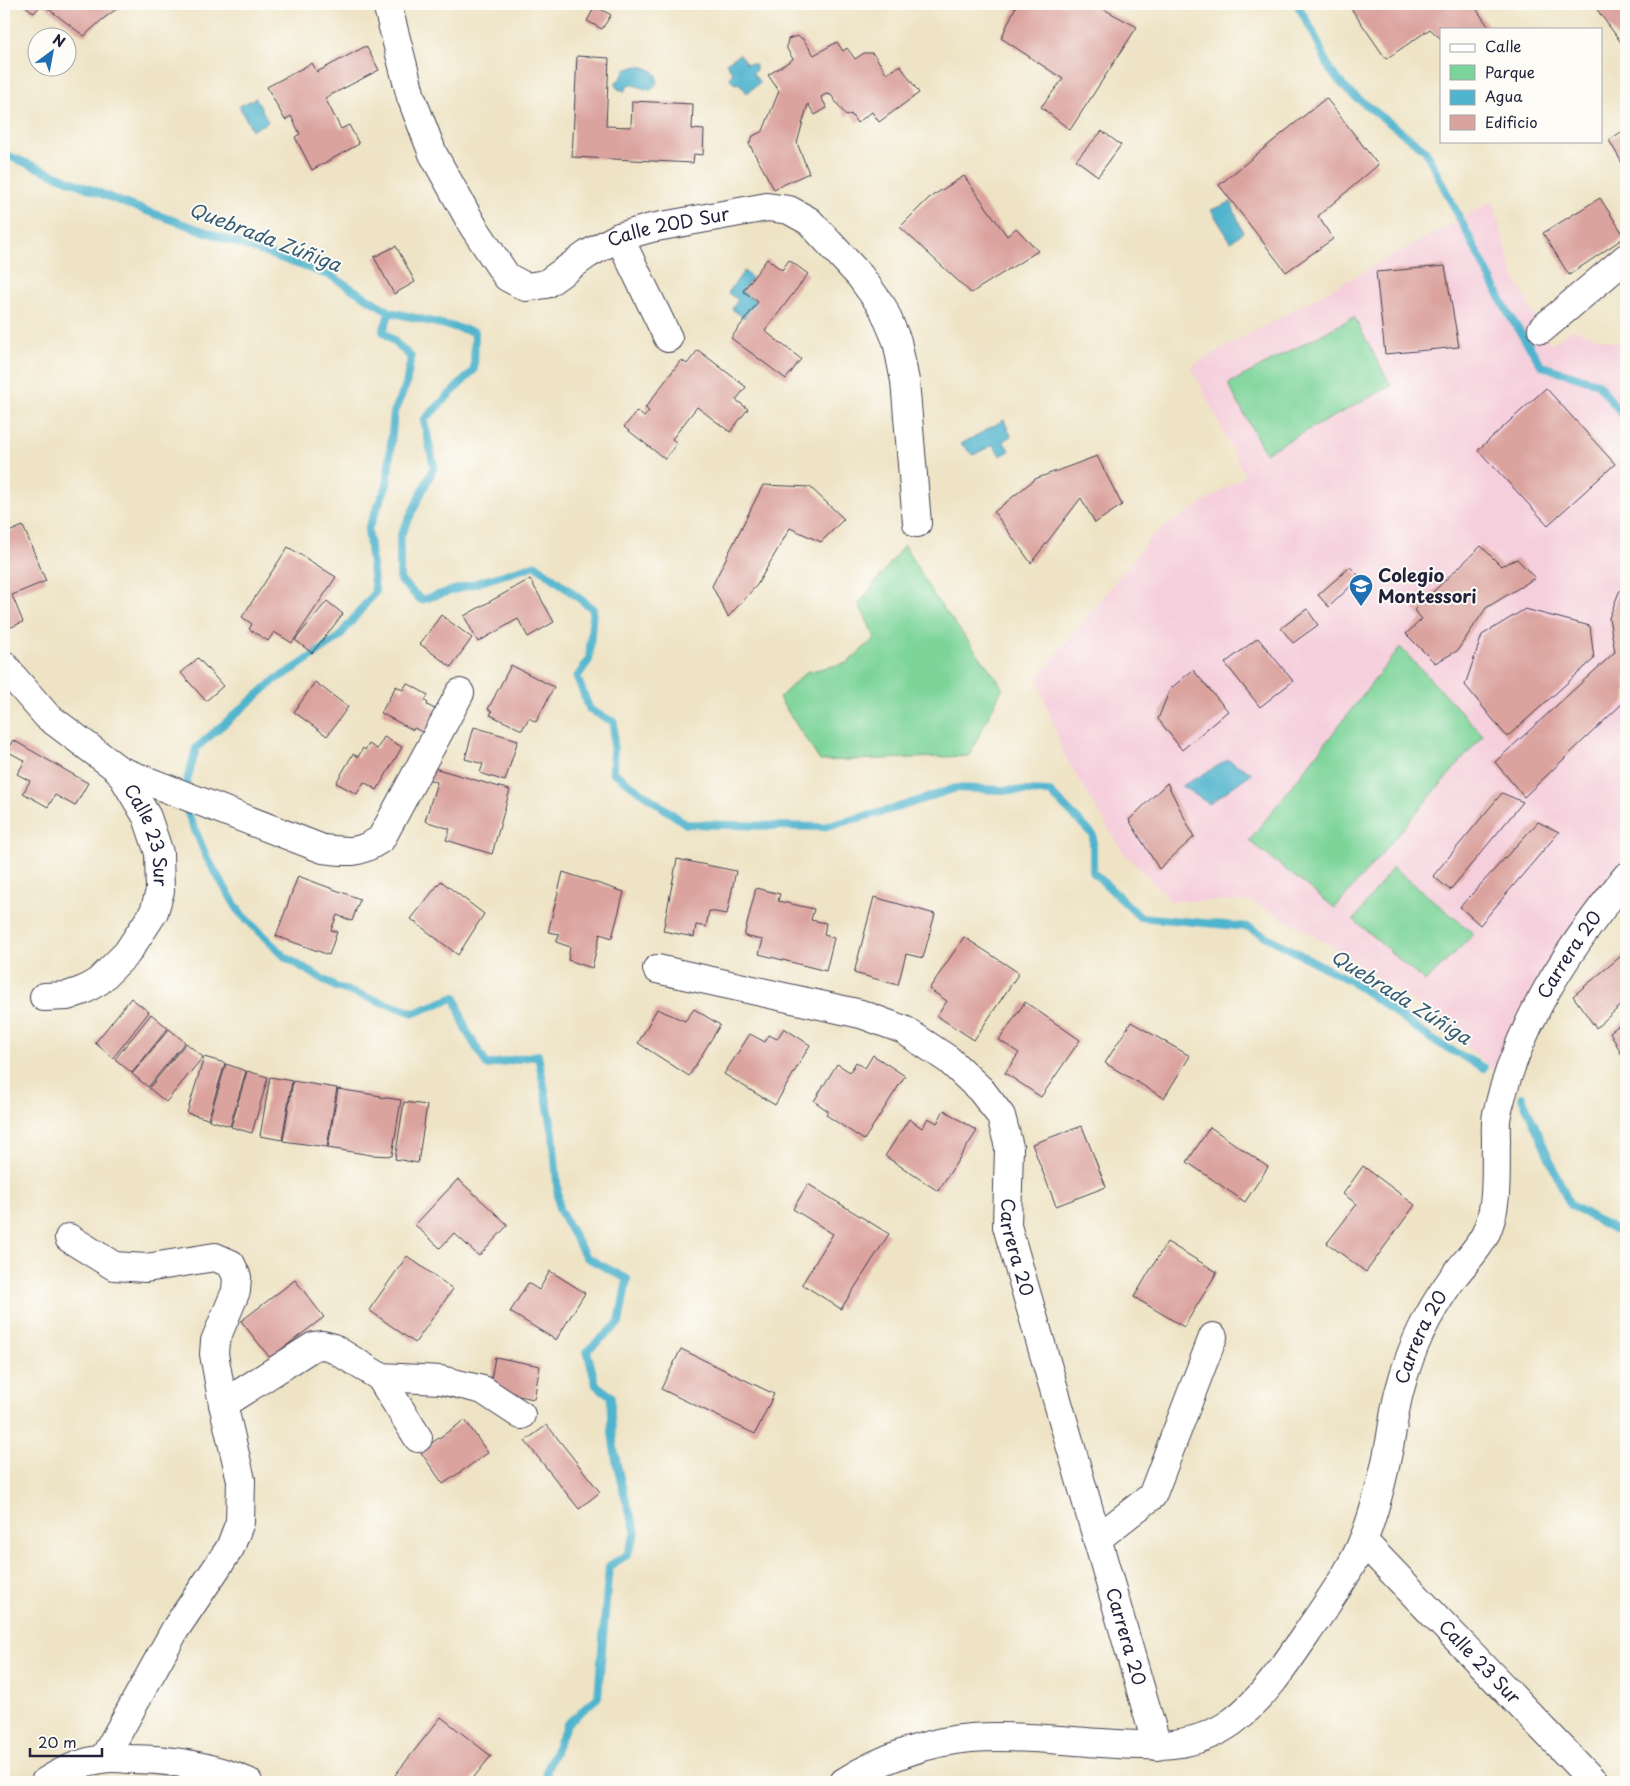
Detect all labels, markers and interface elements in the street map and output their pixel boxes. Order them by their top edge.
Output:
north arrow [28,28,78,78]
legend [1440,28,1602,142]
text: N [49,29,69,52]
text: Calle [1485,34,1522,57]
text: Parque [1485,60,1535,83]
text: Agua [1485,84,1523,107]
text: Edificio [1485,110,1538,133]
water label: Quebrada Zúñiga [185,194,346,278]
street label: Calle 20D Sur [602,199,732,253]
place label: Colegio Montessori [1378,561,1477,609]
school or university icon: Colegio Montessori [1348,573,1374,607]
street label: Calle 23 Sur [118,778,175,888]
street label: Carrera 20 [1529,904,1607,1003]
water label: Quebrada Zúñiga [1326,942,1478,1051]
street label: Carrera 20 [994,1198,1042,1299]
street label: Carrera 20 [1387,1284,1453,1387]
street label: Carrera 20 [1100,1584,1154,1688]
street label: Calle 23 Sur [1433,1613,1528,1710]
scale bar [30,1726,102,1758]
text: 20 m [38,1730,77,1753]

